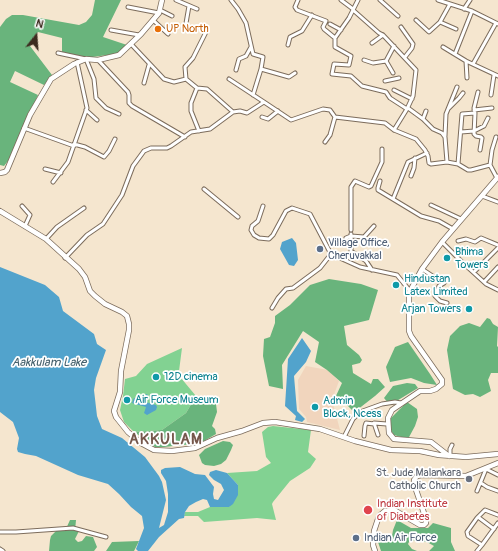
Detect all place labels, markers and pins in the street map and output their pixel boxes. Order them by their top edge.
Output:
place label: UP North [166,22,209,36]
marker: UP North [153,24,163,34]
place label: Village Office, Cheruvakkal [328,236,390,262]
marker: Village Office, Cheruvakkal [315,244,325,254]
place label: Bhima Towers [455,245,488,271]
marker: Bhima Towers [442,253,452,263]
place label: Hindustan Latex Limited [404,272,468,298]
marker: Hindustan Latex Limited [391,280,401,290]
place label: Arjan Towers [401,302,461,316]
marker: Arjan Towers [464,304,474,314]
place label: 12D cinema [164,370,218,384]
marker: 12D cinema [151,372,161,382]
place label: Air Force Museum [135,393,218,407]
place label: Admin Block, Ncess [323,394,381,420]
marker: Air Force Museum [122,395,132,405]
marker: Admin Block, Ncess [310,402,320,412]
place label: St. Jude Malankara Catholic Church [376,466,461,492]
marker: St. Jude Malankara Catholic Church [464,474,474,484]
place label: Indian Institute of Diabetes [377,497,447,523]
marker: Indian Institute of Diabetes [362,504,374,516]
place label: Indian Air Force [364,531,436,545]
marker: Indian Air Force [351,533,361,543]

